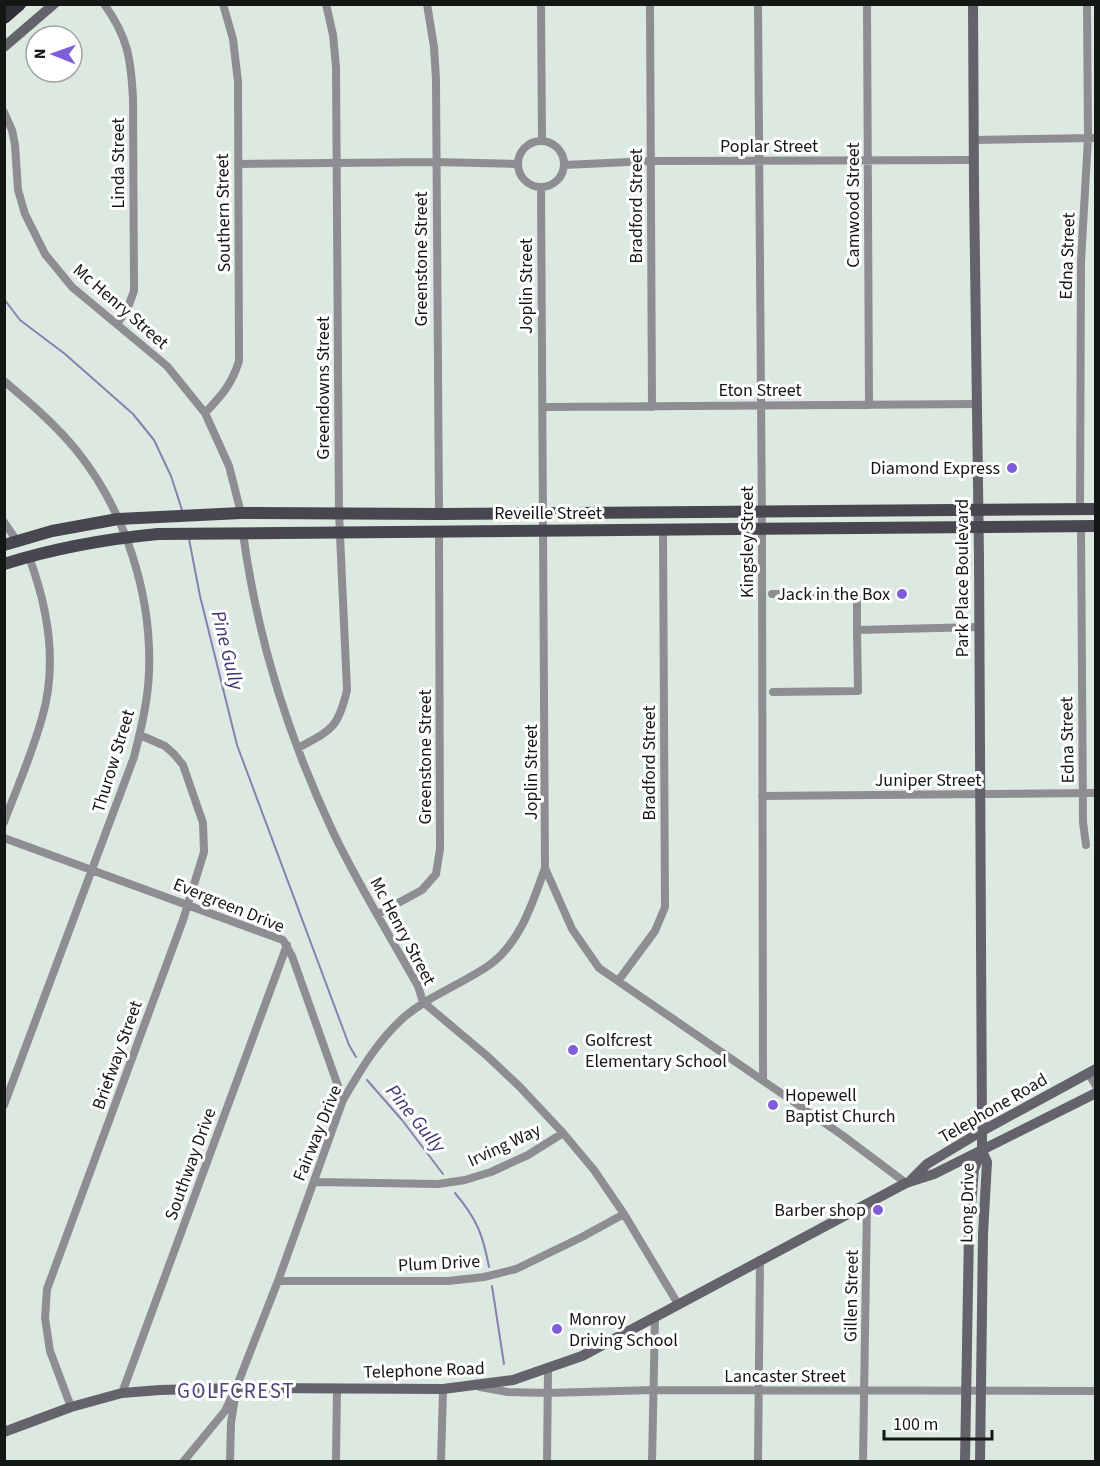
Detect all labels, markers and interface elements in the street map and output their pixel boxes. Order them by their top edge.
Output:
north arrow [24,24,84,84]
text: N [29,48,51,59]
street label: Linda Street [106,118,131,208]
street label: Poplar Street [720,134,818,159]
street label: Camwood Street [841,142,866,268]
street label: Bradford Street [624,148,649,264]
street label: Southern Street [210,153,237,273]
street label: Greenstone Street [409,191,434,327]
street label: Edna Street [1053,212,1082,300]
street label: Joplin Street [514,238,539,334]
street label: Mc Henry Street [67,258,174,355]
street label: Greendowns Street [311,316,336,460]
street label: Eton Street [718,378,802,403]
place label: Diamond Express [870,456,1000,481]
marker: Diamond Express [1005,461,1019,475]
street label: Kingsley Street [735,486,760,598]
street label: Park Place Boulevard [950,499,975,657]
street label: Reveille Street [494,501,602,526]
place label: Jack in the Box [777,582,890,607]
marker: Jack in the Box [895,587,909,601]
water label: Pine Gully [204,608,251,694]
street label: Greenstone Street [413,689,438,825]
street label: Edna Street [1054,696,1081,784]
street label: Bradford Street [637,705,662,821]
street label: Thurow Street [86,707,141,816]
street label: Joplin Street [519,724,544,820]
street label: Juniper Street [875,768,981,793]
street label: Evergreen Drive [169,872,288,939]
street label: Mc Henry Street [364,873,442,990]
street label: Briefway Street [86,997,149,1113]
place label: Golfcrest Elementary School [585,1028,727,1074]
marker: Golfcrest Elementary School [566,1043,580,1057]
street label: Telephone Road [934,1067,1052,1150]
water label: Pine Gully [379,1078,452,1160]
street label: Fairway Drive [287,1082,348,1185]
place label: Hopewell Baptist Church [785,1083,896,1129]
marker: Hopewell Baptist Church [766,1098,780,1112]
street label: Southway Drive [159,1104,222,1224]
street label: Irving Way [464,1117,545,1173]
street label: Long Drive [954,1163,981,1243]
place label: Barber shop [774,1198,866,1223]
marker: Barber shop [871,1203,885,1217]
street label: Plum Drive [397,1249,481,1278]
street label: Gillen Street [838,1250,865,1342]
place label: Monroy Driving School [569,1307,678,1353]
marker: Monroy Driving School [550,1322,564,1336]
street label: Telephone Road [363,1356,485,1385]
street label: Lancaster Street [724,1364,846,1389]
district label: GOLFCREST [177,1376,295,1406]
scale bar [884,1403,992,1441]
text: 100 m [893,1412,938,1437]

